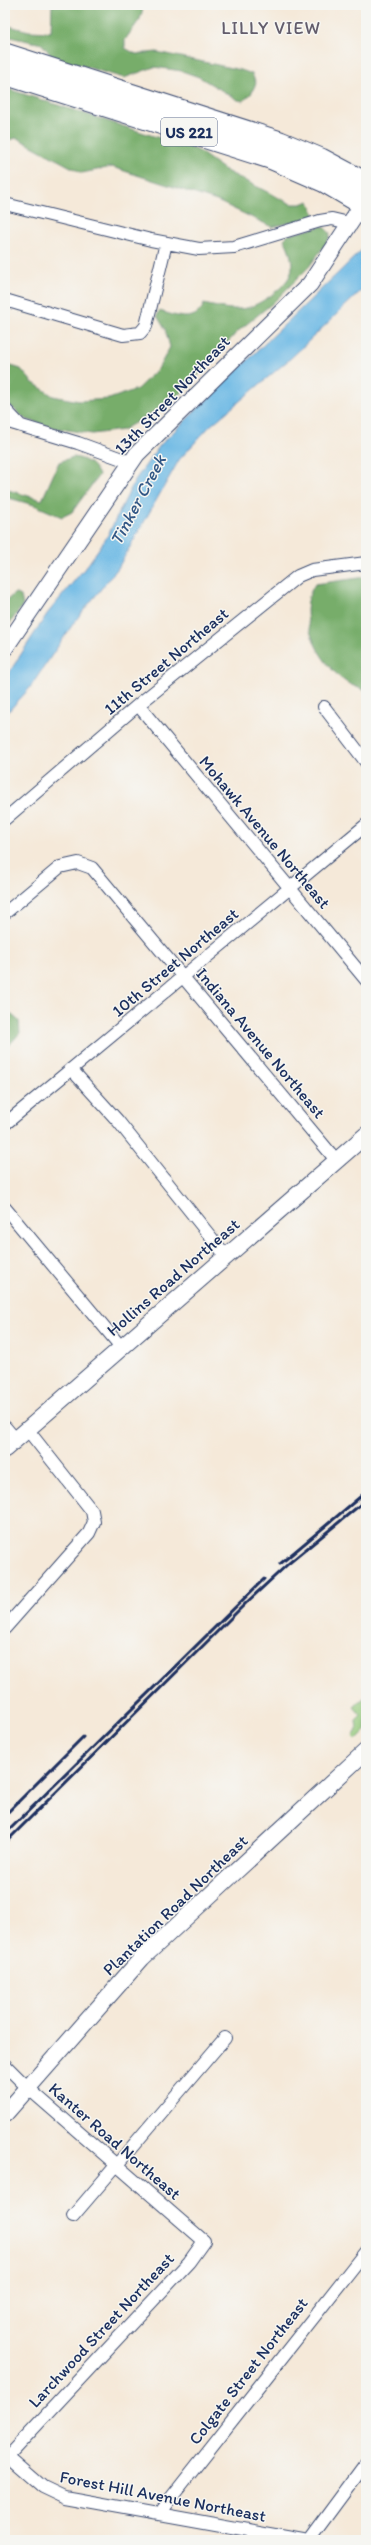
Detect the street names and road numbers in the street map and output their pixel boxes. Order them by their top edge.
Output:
road number: US 221 [161,118,217,146]
street label: 13th Street Northeast [110,331,234,459]
street label: 11th Street Northeast [100,603,232,719]
street label: Mohawk Avenue Northeast [195,752,335,912]
street label: 10th Street Northeast [108,903,242,1021]
street label: Indiana Avenue Northeast [192,964,330,1122]
street label: Hollins Road Northeast [103,1214,243,1340]
street label: Plantation Road Northeast [98,1830,252,1979]
street label: Kanter Road Northeast [45,2078,185,2204]
street label: Larchwood Street Northeast [24,2248,178,2412]
street label: Colgate Street Northeast [184,2293,312,2449]
street label: Forest Hill Avenue Northeast [58,2466,268,2526]

